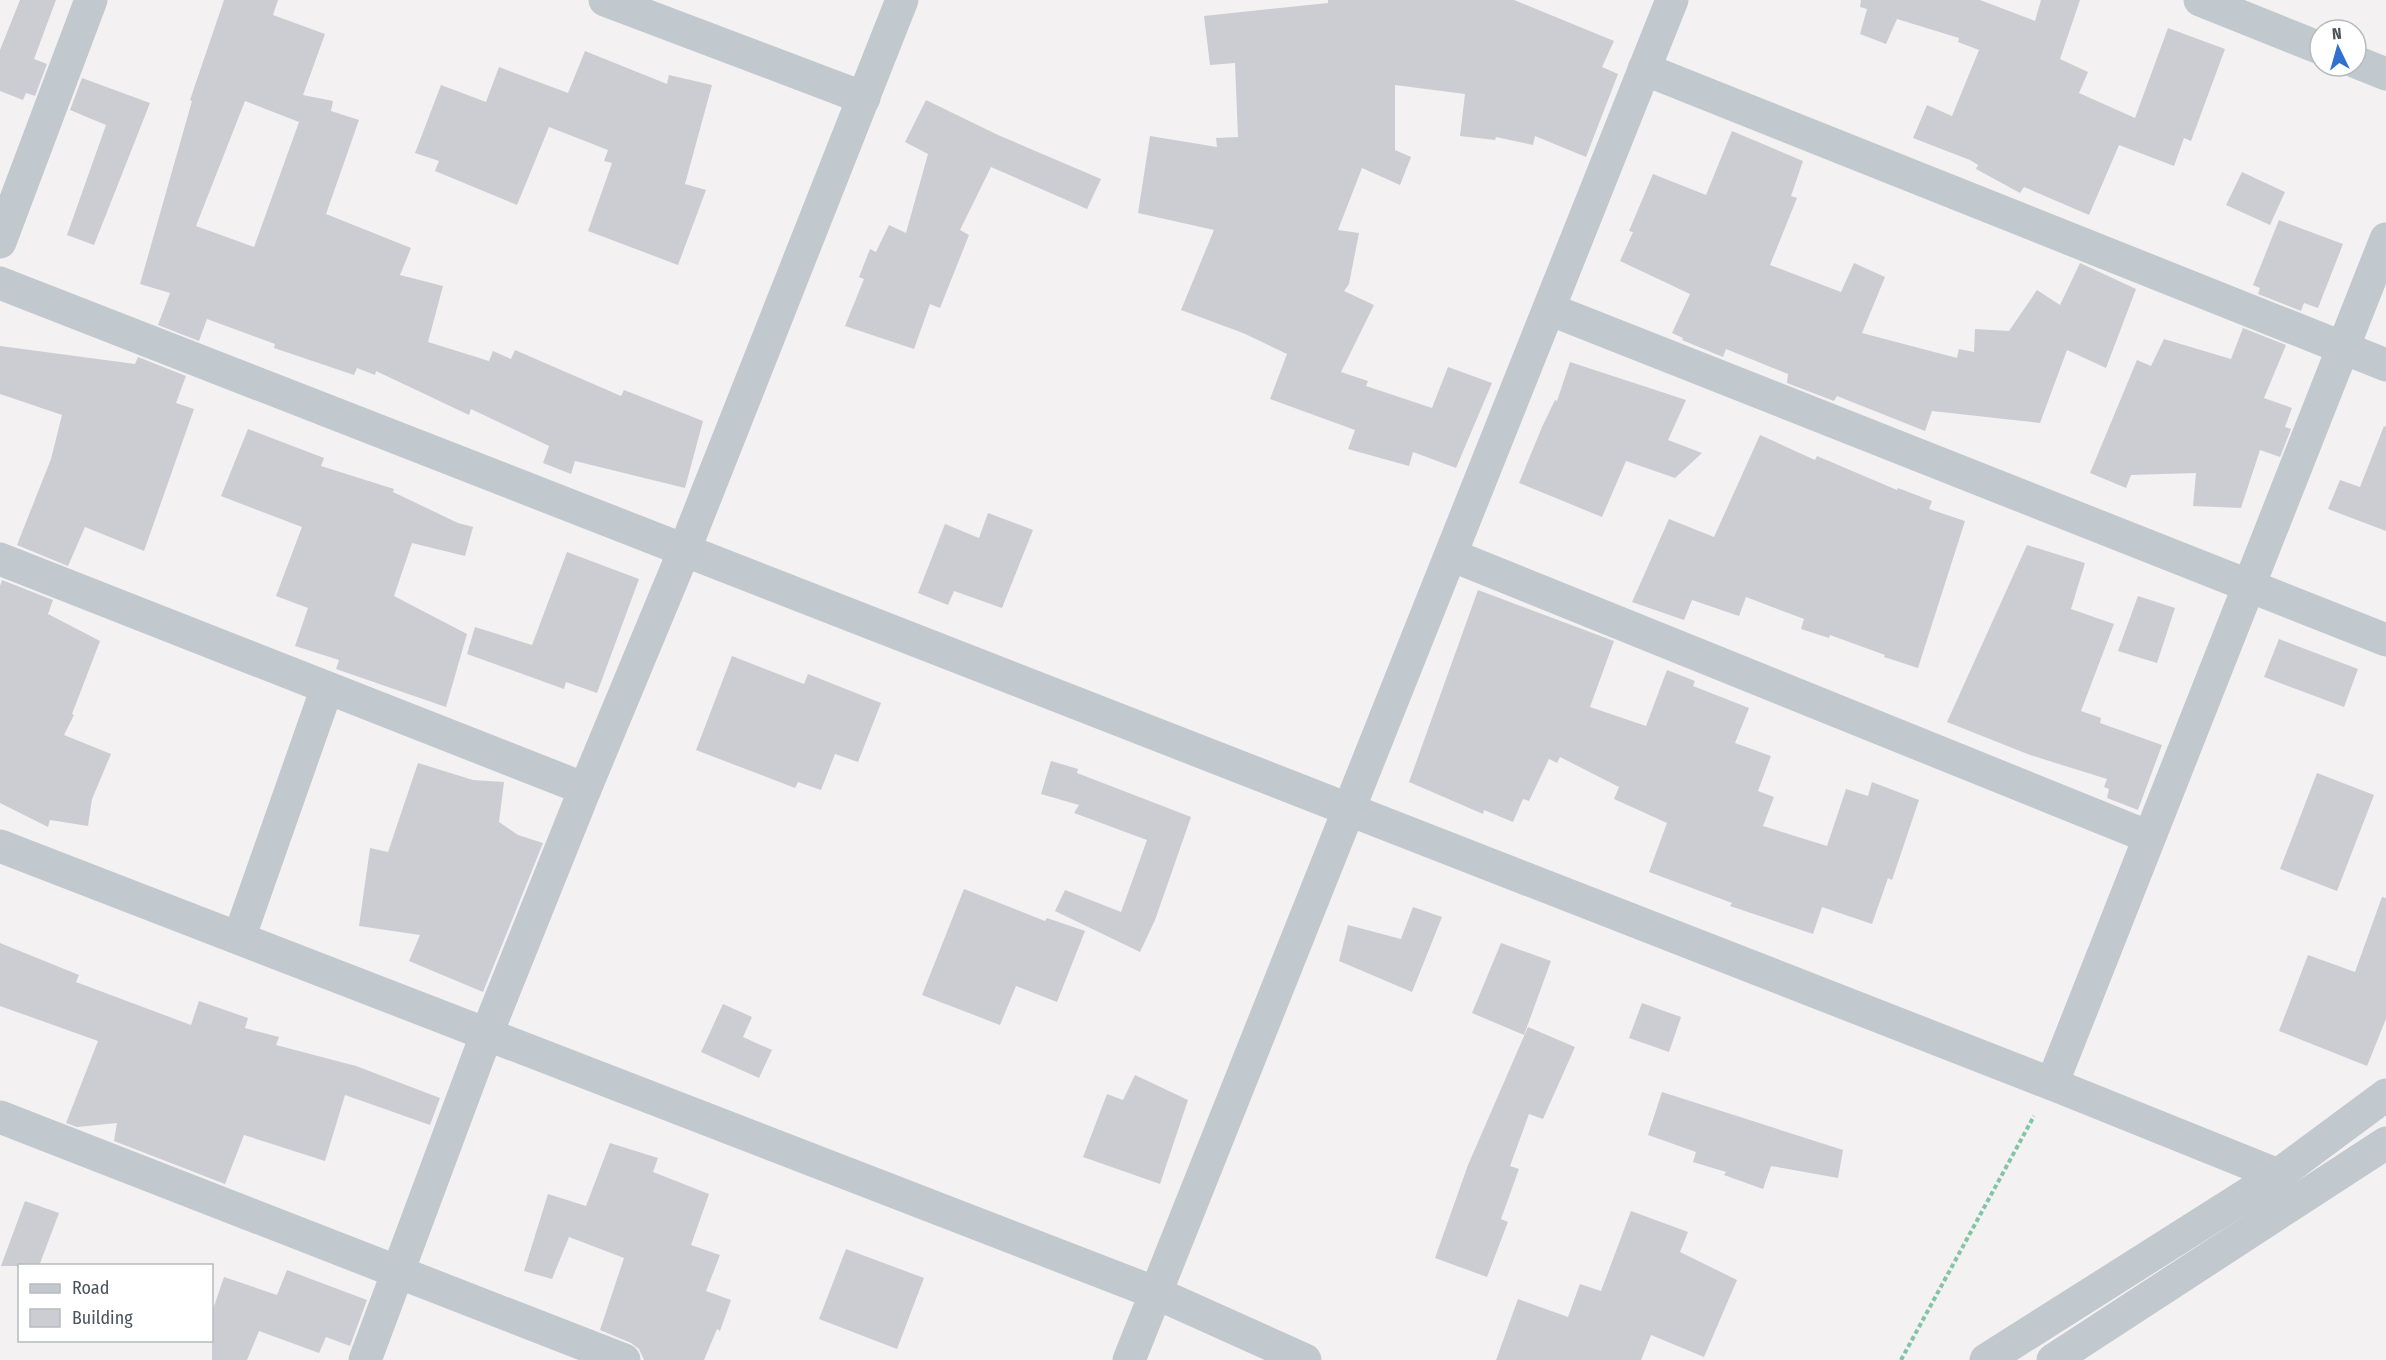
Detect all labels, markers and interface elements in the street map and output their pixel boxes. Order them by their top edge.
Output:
north arrow [2308,18,2368,78]
text: N [2331,24,2342,43]
legend [18,1264,213,1342]
text: Road [72,1277,109,1299]
text: Building [72,1307,133,1329]

